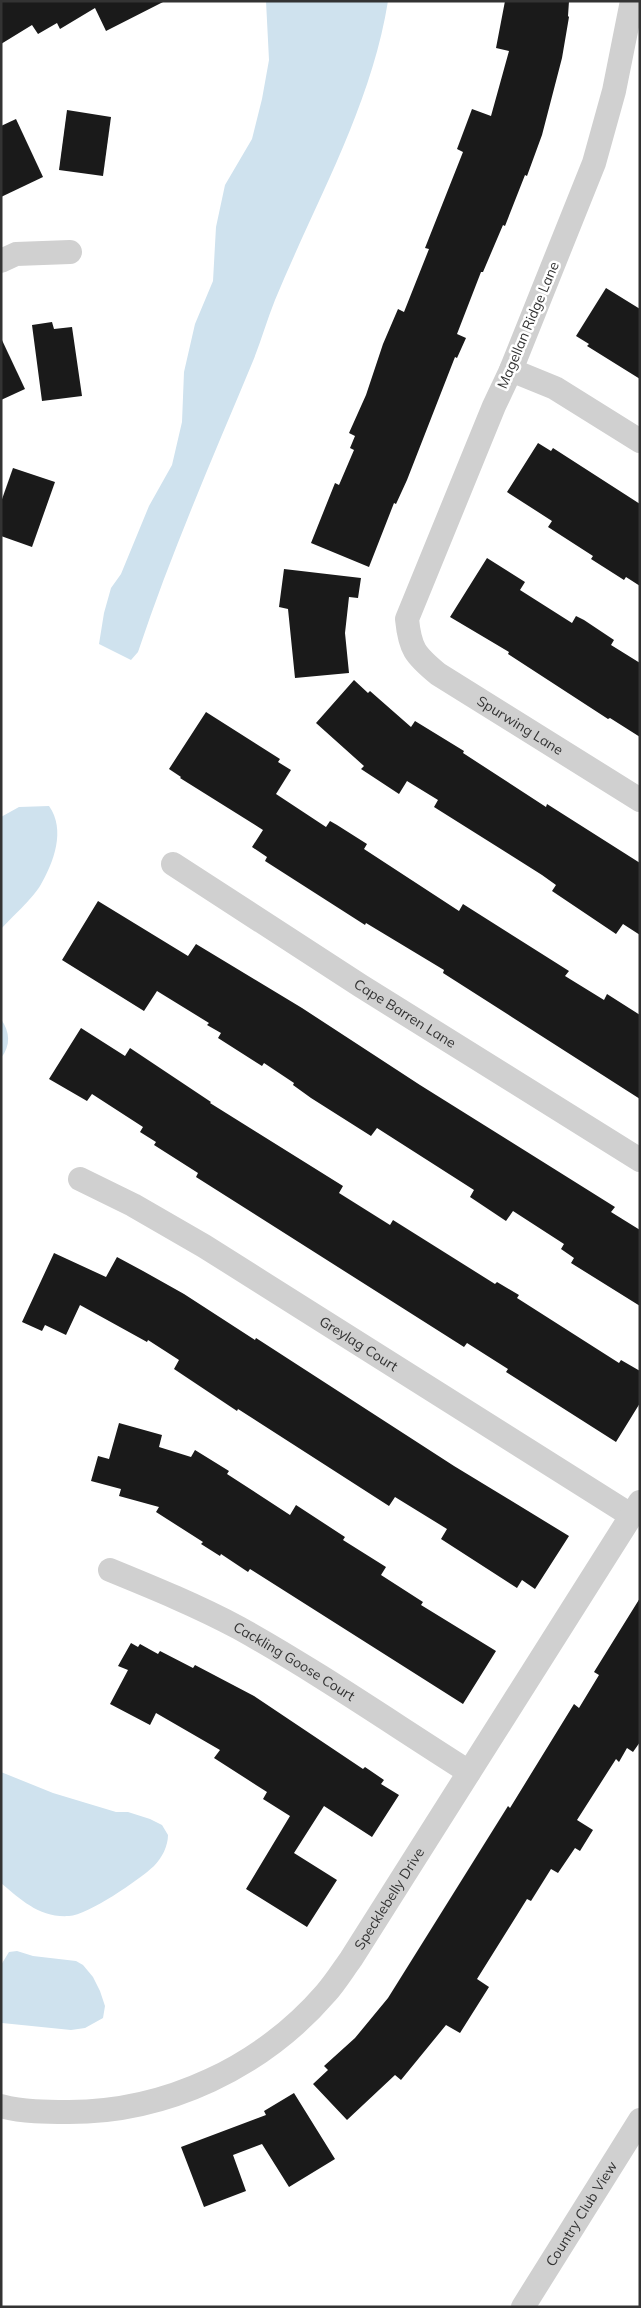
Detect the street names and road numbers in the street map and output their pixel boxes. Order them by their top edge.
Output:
street label: Magellan Ridge Lane [493,259,563,391]
street label: Spurwing Lane [474,692,567,759]
street label: Cape Barren Lane [351,975,459,1052]
street label: Greylag Court [316,1312,402,1375]
street label: Cackling Goose Court [230,1618,358,1705]
street label: Specklebelly Drive [350,1844,428,1953]
street label: Country Club View [542,2158,621,2270]

